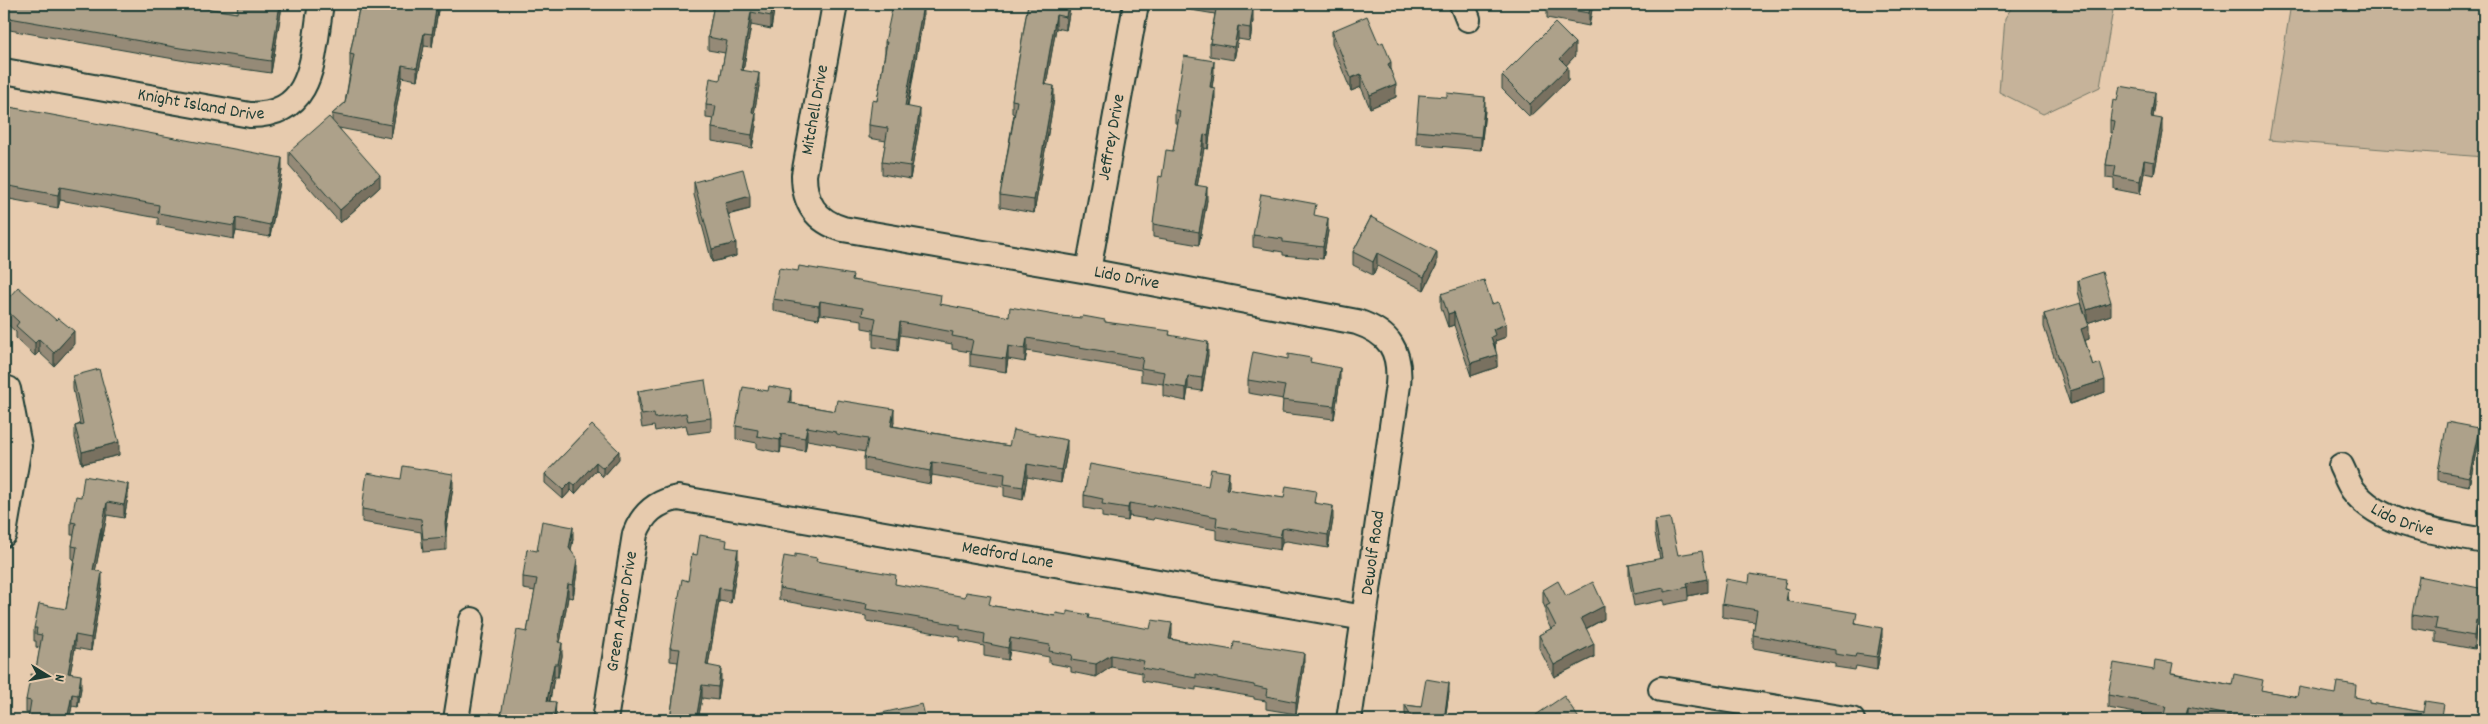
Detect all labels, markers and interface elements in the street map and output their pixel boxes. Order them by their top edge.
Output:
street label: Mitchell Drive [796,63,836,157]
street label: Knight Island Drive [135,83,266,128]
street label: Jeffrey Drive [1092,92,1132,182]
street label: Lido Drive [1092,260,1161,297]
street label: Lido Drive [2365,497,2436,544]
street label: Dewolf Road [1356,509,1392,597]
street label: Medford Lane [960,535,1055,576]
street label: Green Arbor Drive [600,549,645,674]
north arrow [22,652,72,702]
text: N [48,673,69,683]

